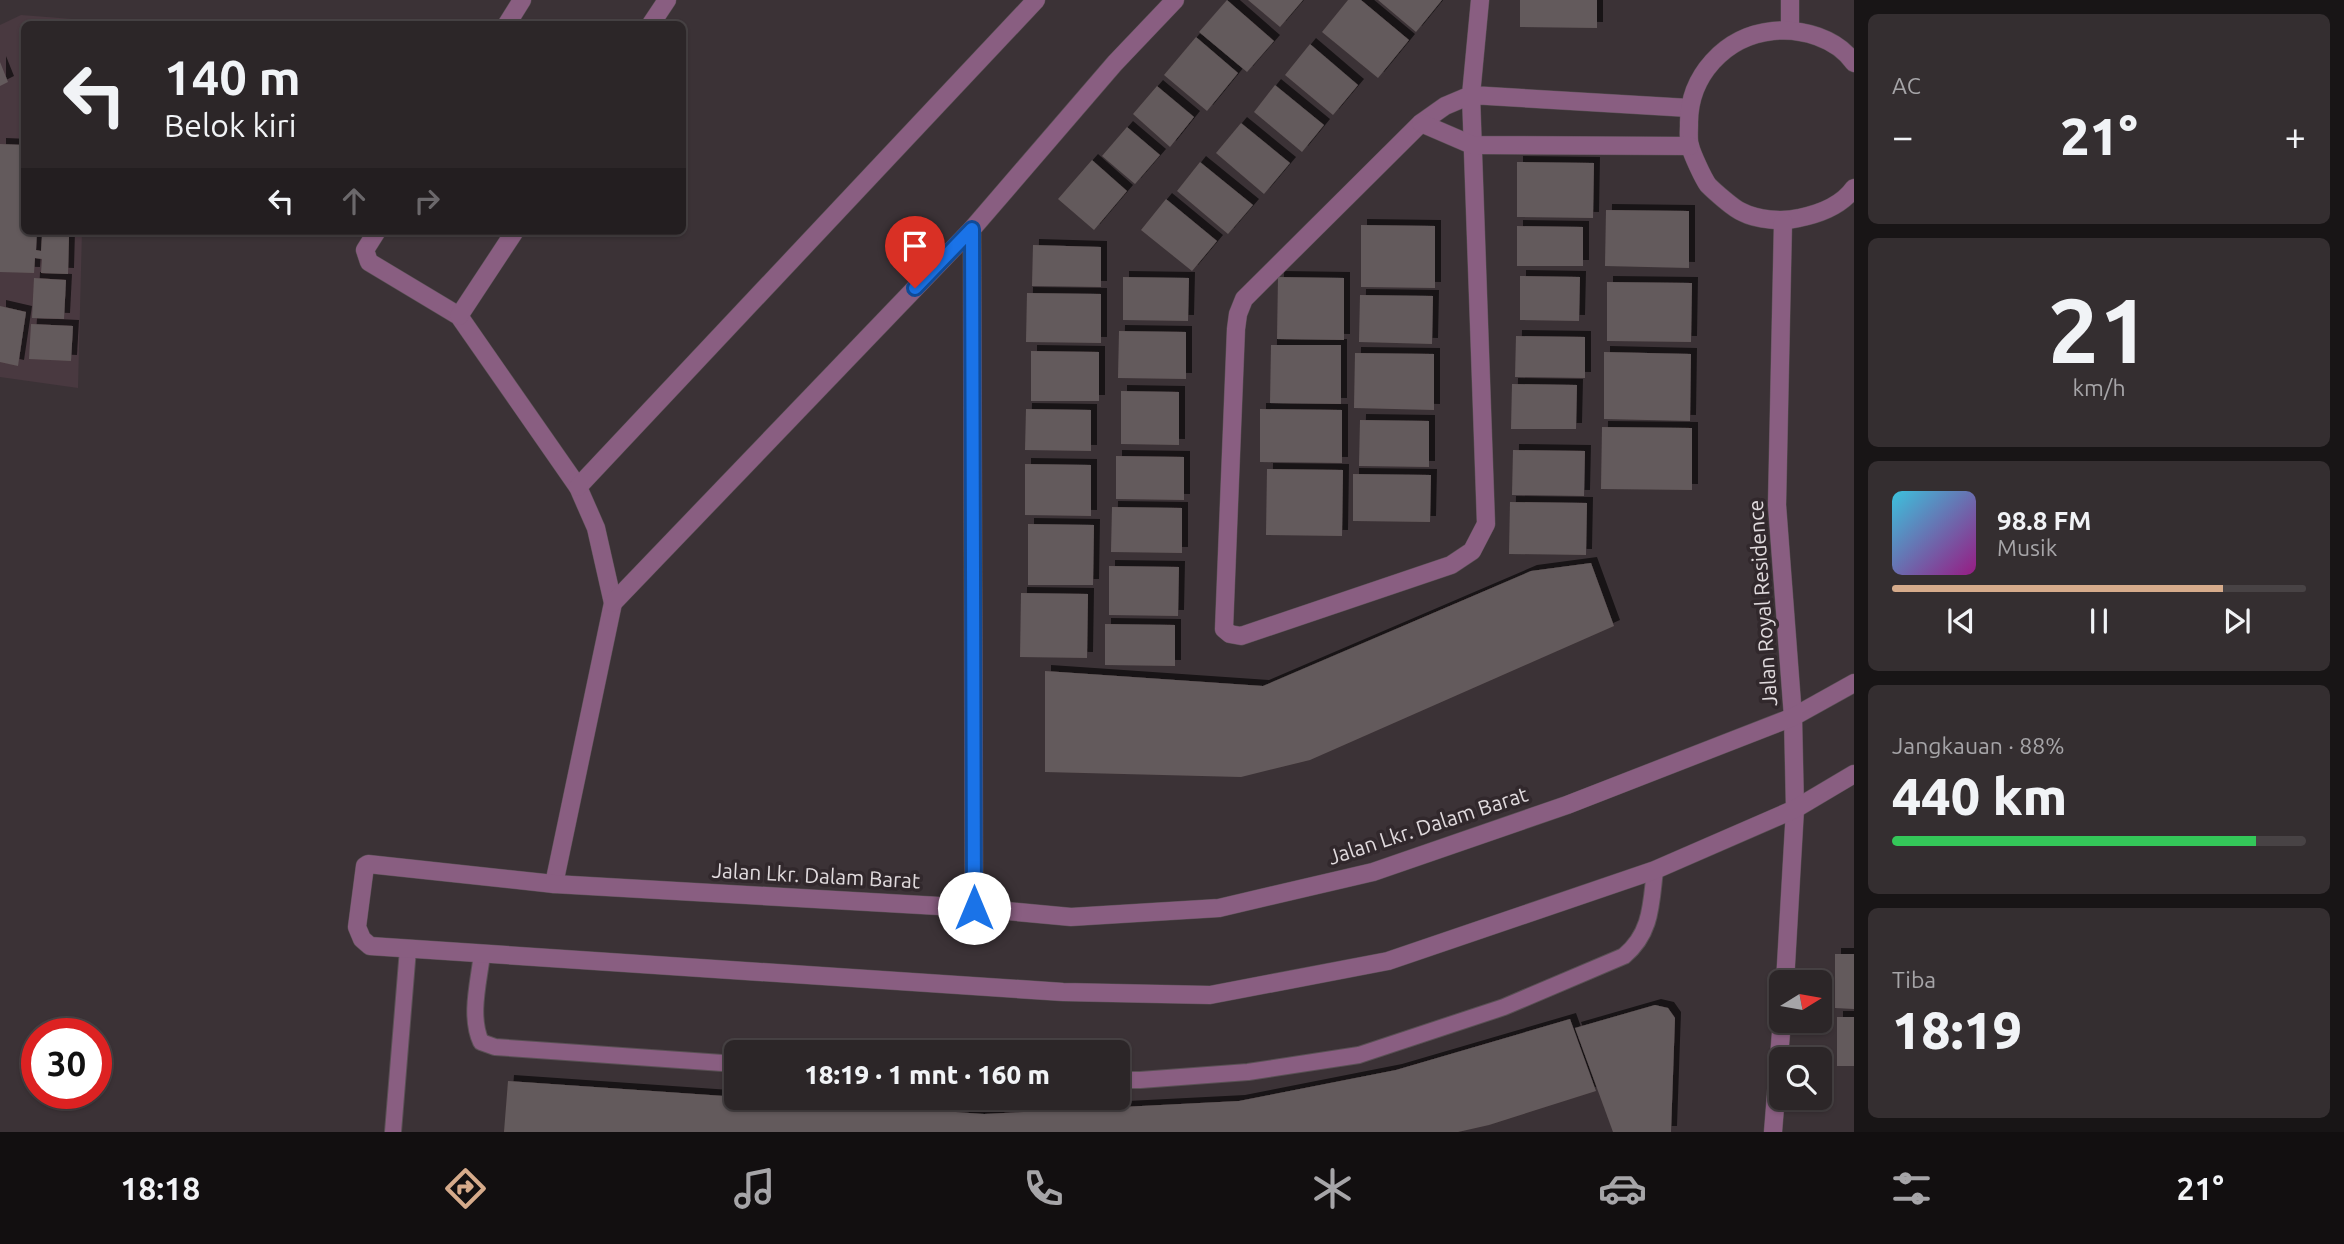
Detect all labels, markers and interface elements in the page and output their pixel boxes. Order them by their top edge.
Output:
icon: left [49,49,140,140]
text: 140 m [164,49,301,104]
text: AC [1892,73,1921,98]
text: Belok kiri [164,107,296,143]
text: 21° [2060,107,2138,165]
text: − [1892,115,1913,157]
text: + [2285,115,2306,157]
icon: left [262,182,300,220]
icon: ahead [335,182,373,220]
icon: right [408,182,446,220]
pin [885,216,945,288]
icon: arrive [896,227,934,265]
text: 21 [2048,278,2150,380]
text: km/h [2072,375,2126,400]
street label: Jalan Royal Residence [1743,499,1781,707]
text: 98.8 FM [1997,506,2091,535]
text: Musik [1997,535,2057,560]
icon: previous [1942,602,1980,640]
icon: pause [2080,602,2118,640]
icon: next [2218,602,2256,640]
text: Jangkauan · 88% [1892,733,2064,758]
text: 440 km [1892,767,2067,825]
street label: Jalan Lkr. Dalam Barat [1325,781,1531,869]
street label: Jalan Lkr. Dalam Barat [711,858,921,892]
position arrow [937,871,1011,945]
text: Tiba [1892,967,1936,992]
north arrow [1769,970,1832,1032]
map controls [1769,970,1832,1110]
text: 18:19 [1892,1001,2022,1059]
speed limit sign: 30 [21,1018,112,1109]
button: search [1769,1047,1832,1110]
text: 18:19 · 1 mnt · 160 m [804,1060,1050,1089]
icon: directions [441,1164,490,1213]
icon: music [730,1164,779,1213]
icon: phone [1019,1164,1068,1213]
icon: climate [1308,1164,1357,1213]
icon: car [1598,1164,1647,1213]
icon: filters [1887,1164,1936,1213]
text: 18:18 [120,1170,200,1206]
text: 21° [2176,1170,2224,1206]

